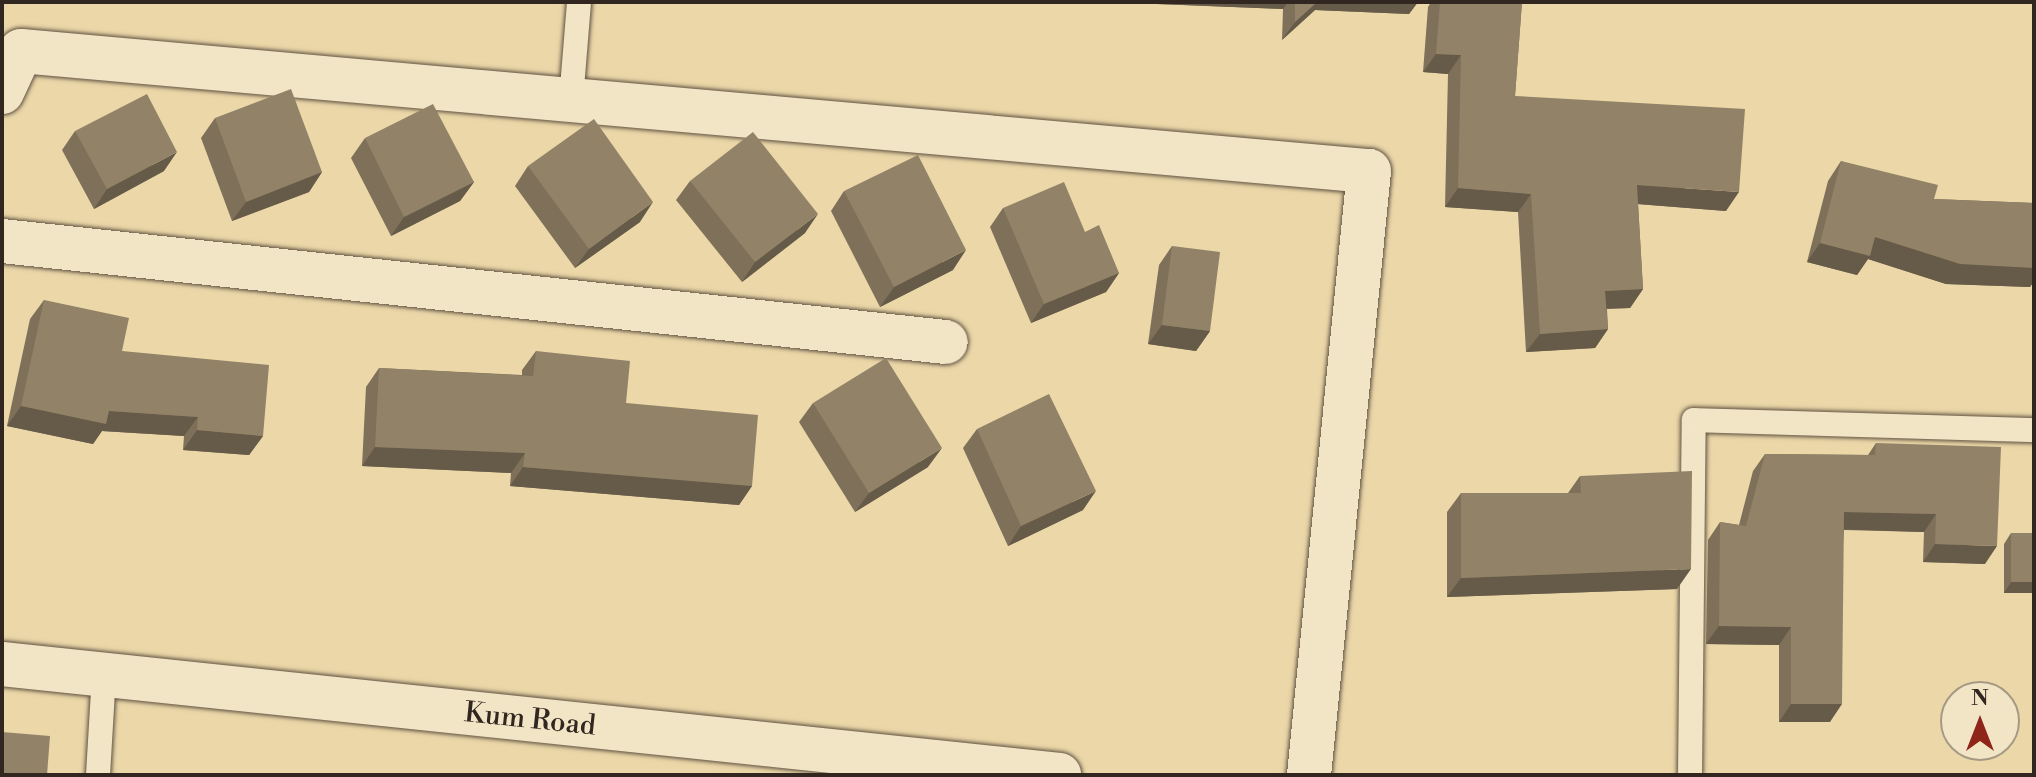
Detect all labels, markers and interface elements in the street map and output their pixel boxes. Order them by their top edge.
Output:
north arrow [1940,681,2020,761]
text: N [1971,685,1989,712]
street label: Kum Road [463,696,597,744]

